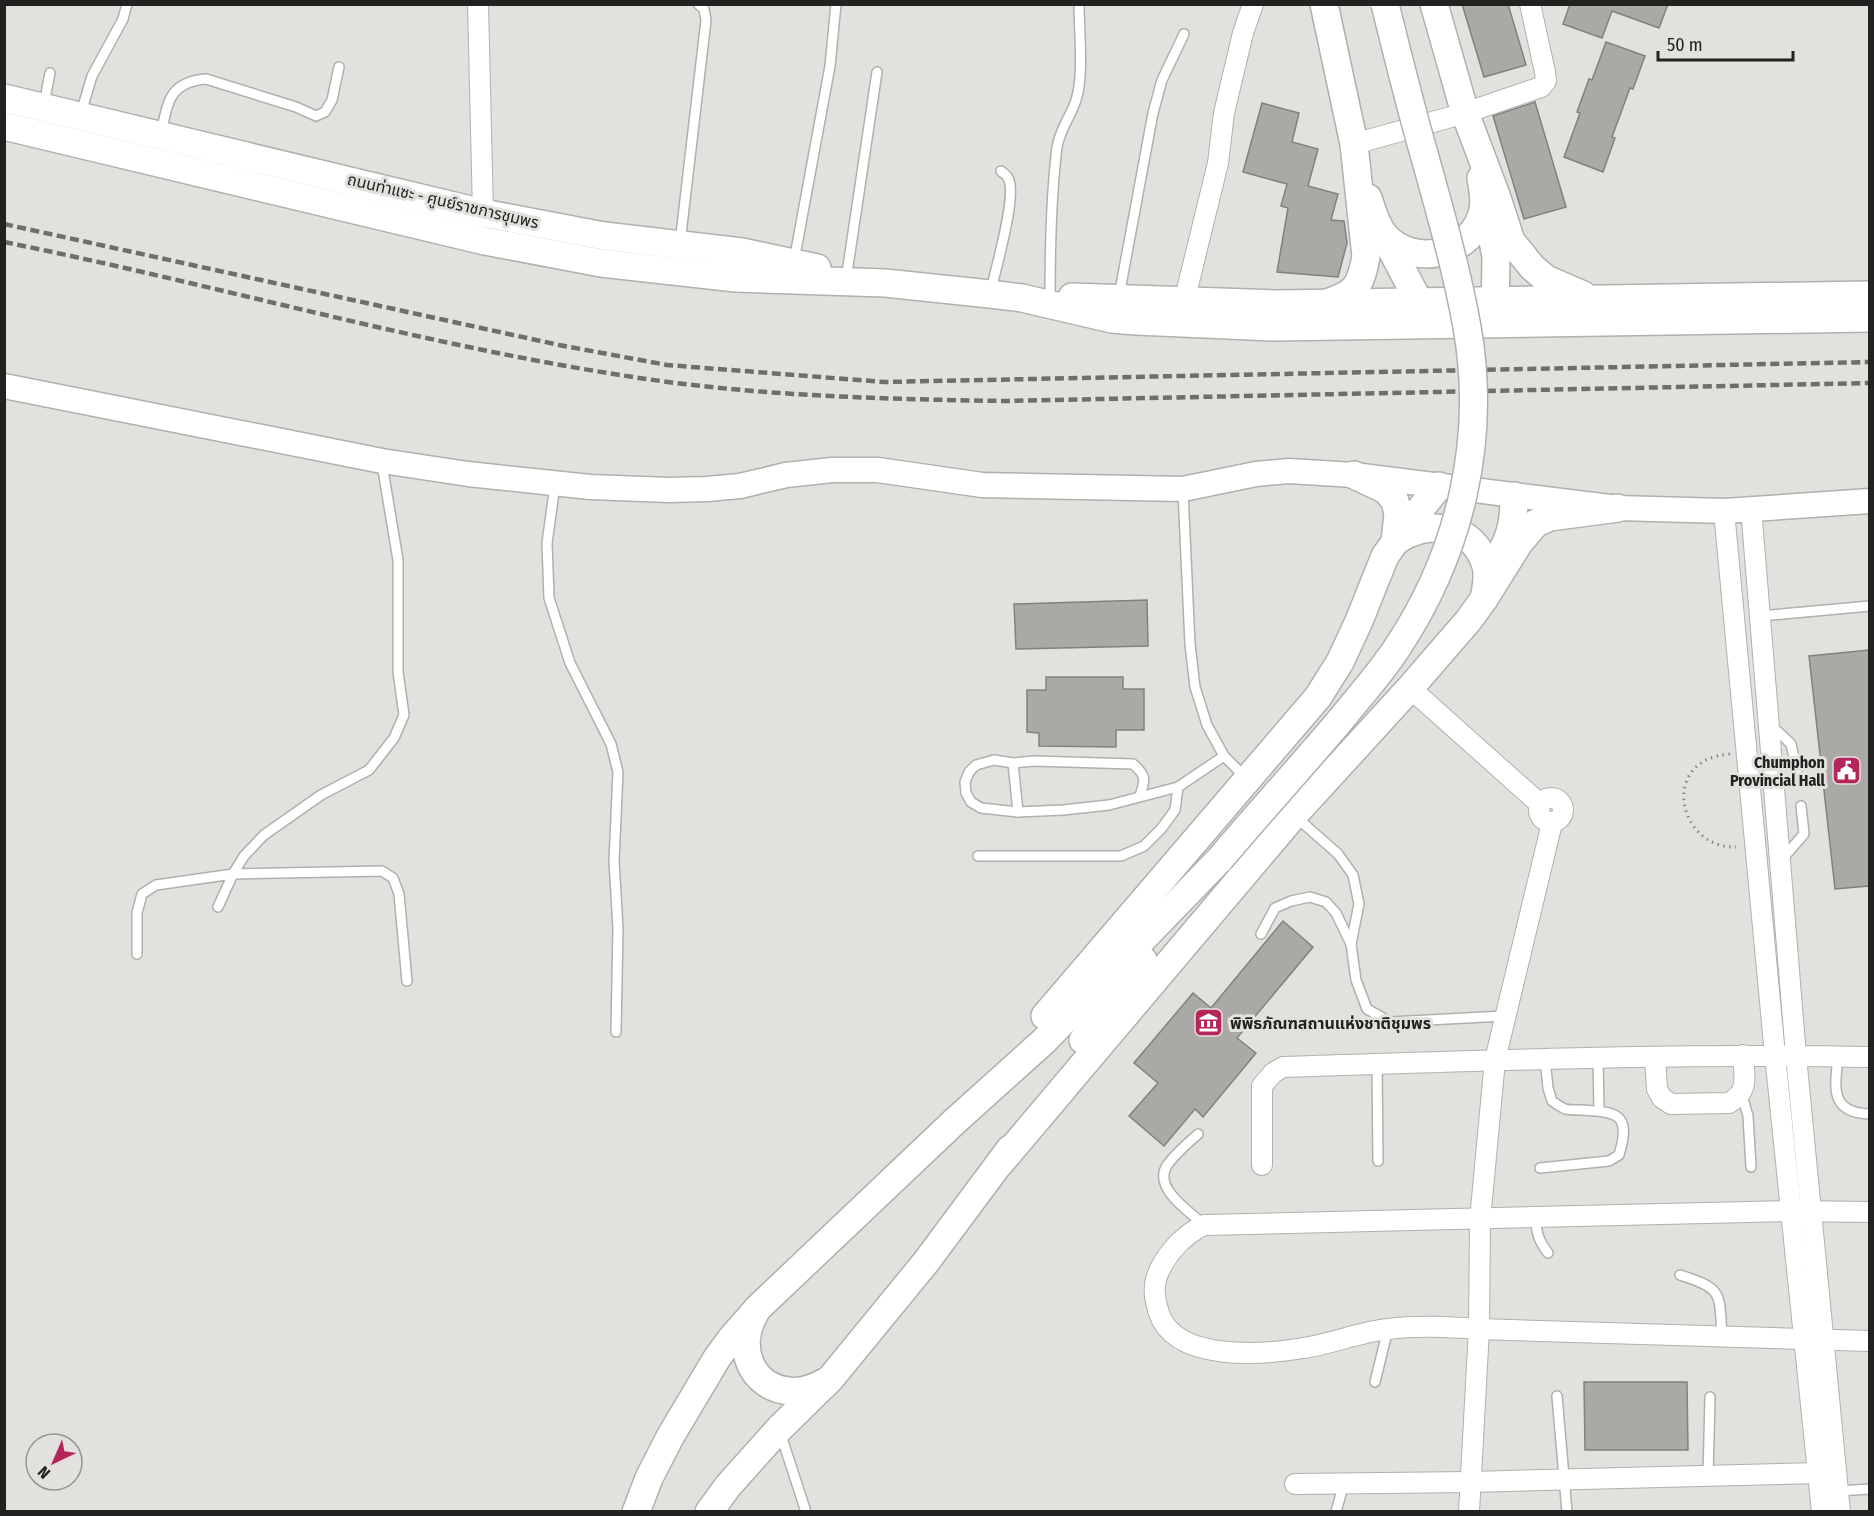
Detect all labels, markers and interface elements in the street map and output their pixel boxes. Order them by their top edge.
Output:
scale bar [1658,24,1793,62]
text: 50 m [1667,34,1703,56]
street label: ถนนท่าแซะ - ศูนย์ราชการชุมพร [345,170,541,232]
place label: Chumphon Provincial Hall [1730,753,1826,790]
public building icon: Chumphon Provincial Hall [1830,755,1862,787]
museum icon: พิพิธภัณฑสถานแห่งชาติชุมพร [1193,1007,1225,1039]
place label: พิพิธภัณฑสถานแห่งชาติชุมพร [1230,1014,1431,1033]
north arrow [24,1432,84,1492]
text: N [34,1462,54,1483]

